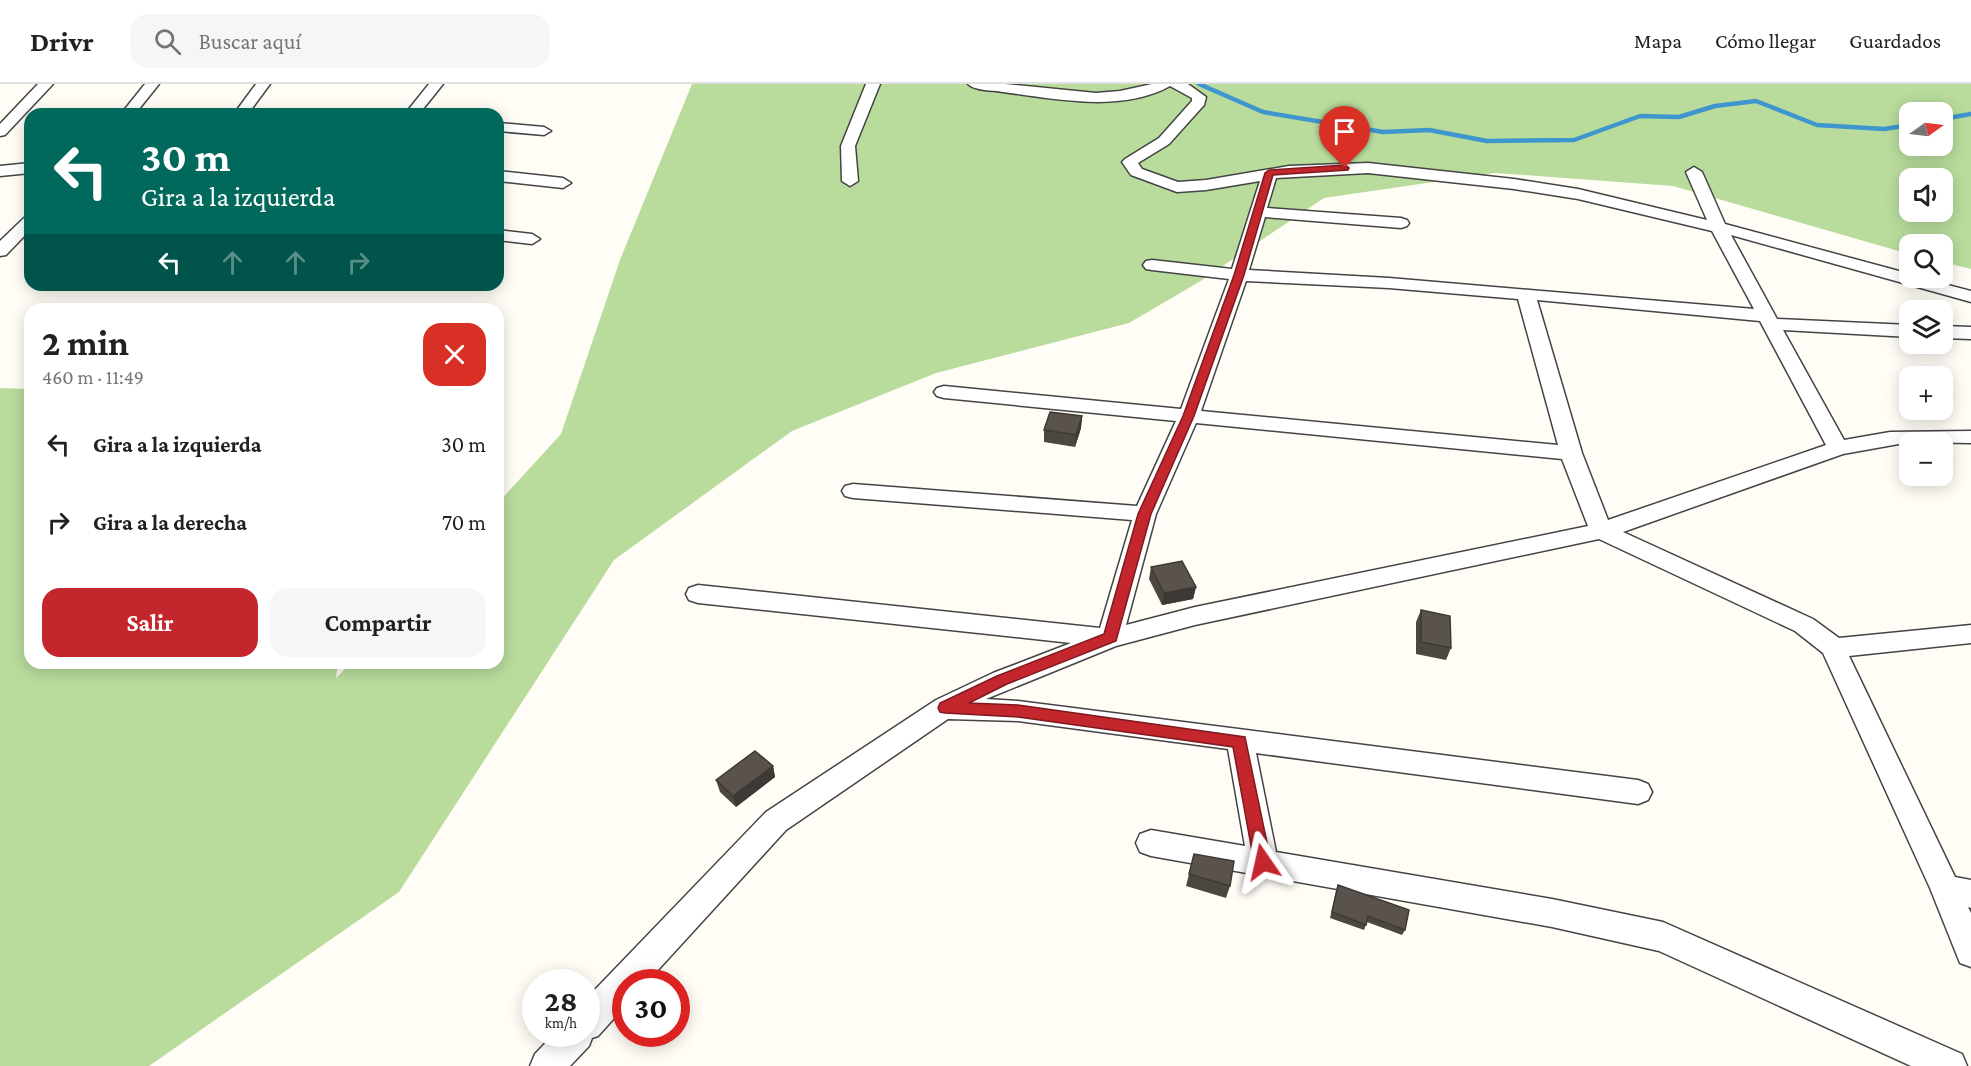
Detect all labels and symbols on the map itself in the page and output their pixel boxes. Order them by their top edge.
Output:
north arrow [1899,102,1953,156]
pin [1319,106,1370,168]
position arrow [1231,830,1295,894]
speed limit sign: 30 [612,969,690,1047]

